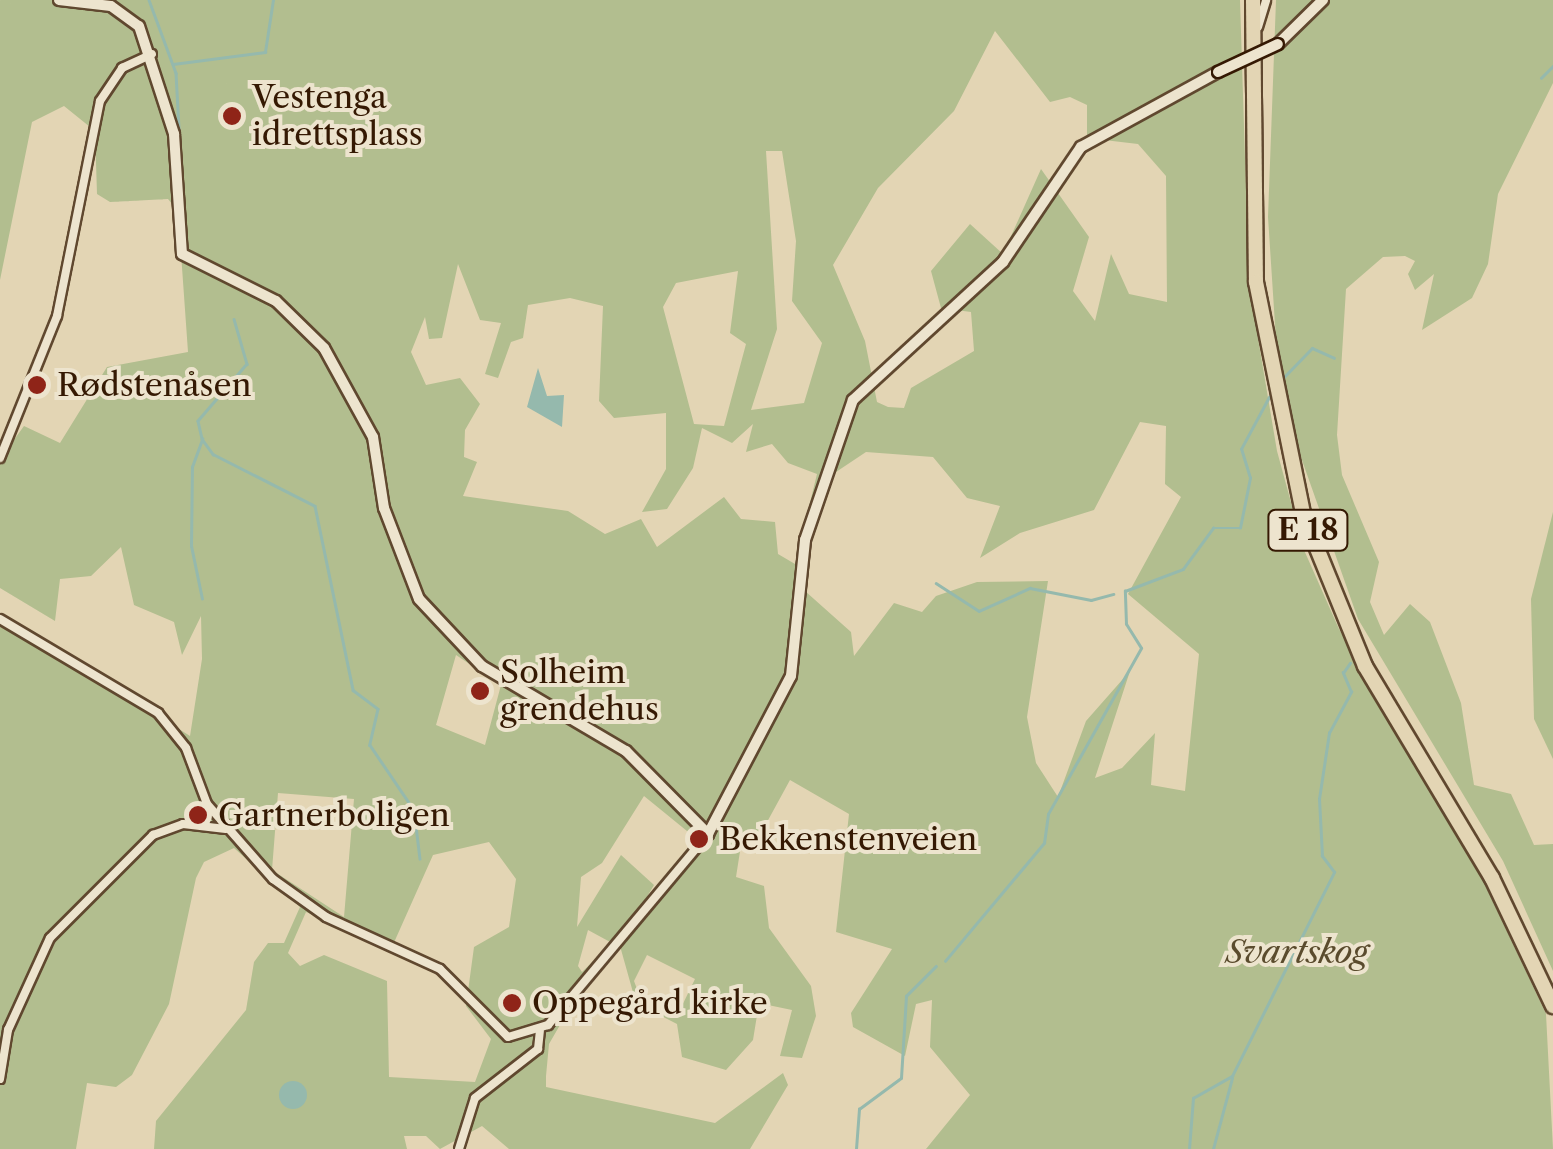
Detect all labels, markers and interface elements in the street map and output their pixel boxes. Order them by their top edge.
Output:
place label: Vestenga idrettsplass [252,79,423,154]
marker: Vestenga idrettsplass [221,105,243,127]
place label: Rødstenåsen [57,366,251,404]
marker: Rødstenåsen [26,374,48,396]
road number: E 18 [1266,505,1350,555]
place label: Solheim grendehus [500,654,659,729]
marker: Solheim grendehus [469,680,491,702]
place label: Gartnerboligen [218,796,450,834]
marker: Gartnerboligen [187,804,209,826]
place label: Bekkenstenveien [719,820,977,858]
marker: Bekkenstenveien [688,828,710,850]
park label: Svartskog [1226,933,1368,971]
place label: Oppegård kirke [532,984,768,1022]
marker: Oppegård kirke [501,992,523,1014]

